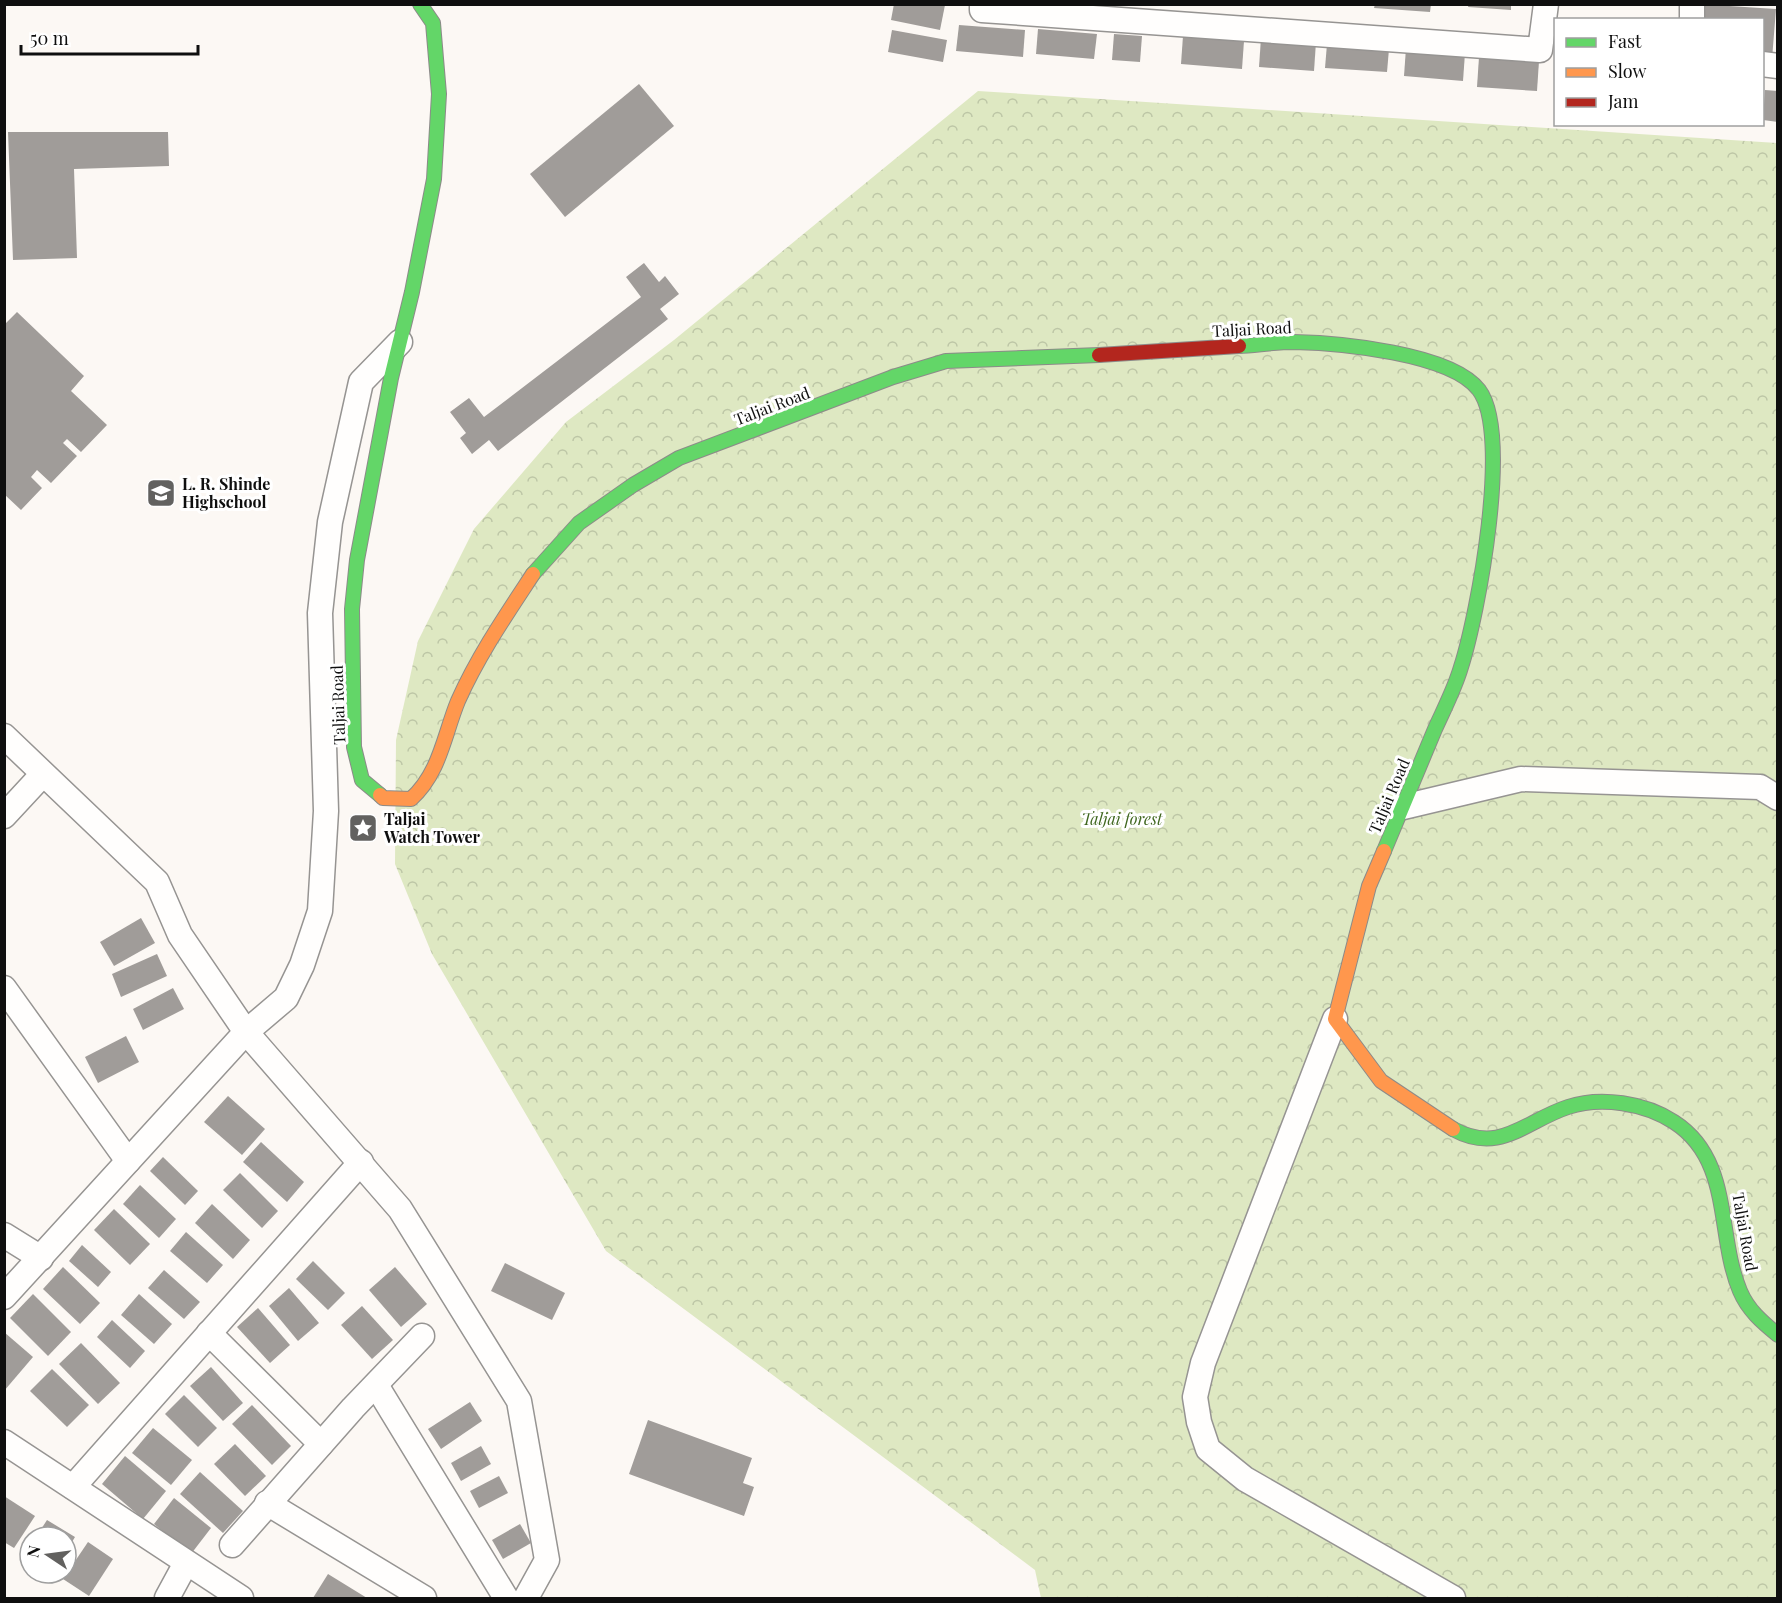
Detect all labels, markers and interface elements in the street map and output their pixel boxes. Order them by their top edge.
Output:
scale bar [21,18,198,56]
legend [1554,18,1764,126]
text: 50 m [30,26,69,50]
text: Fast [1608,29,1642,53]
text: Slow [1608,59,1646,83]
text: Jam [1607,89,1638,113]
street label: Taljai Road [1212,316,1292,341]
street label: Taljai Road [731,381,813,430]
place label: L. R. Shinde Highschool [182,473,270,512]
school or university icon: L. R. Shinde Highschool [145,477,177,509]
street label: Taljai Road [326,665,349,745]
street label: Taljai Road [1363,755,1414,837]
place label: Taljai Watch Tower [383,808,480,847]
park label: Taljai forest [1082,808,1163,829]
place icon: Taljai Watch Tower [347,812,379,844]
street label: Taljai Road [1728,1191,1763,1273]
north arrow [18,1525,78,1585]
text: N [21,1543,45,1560]

